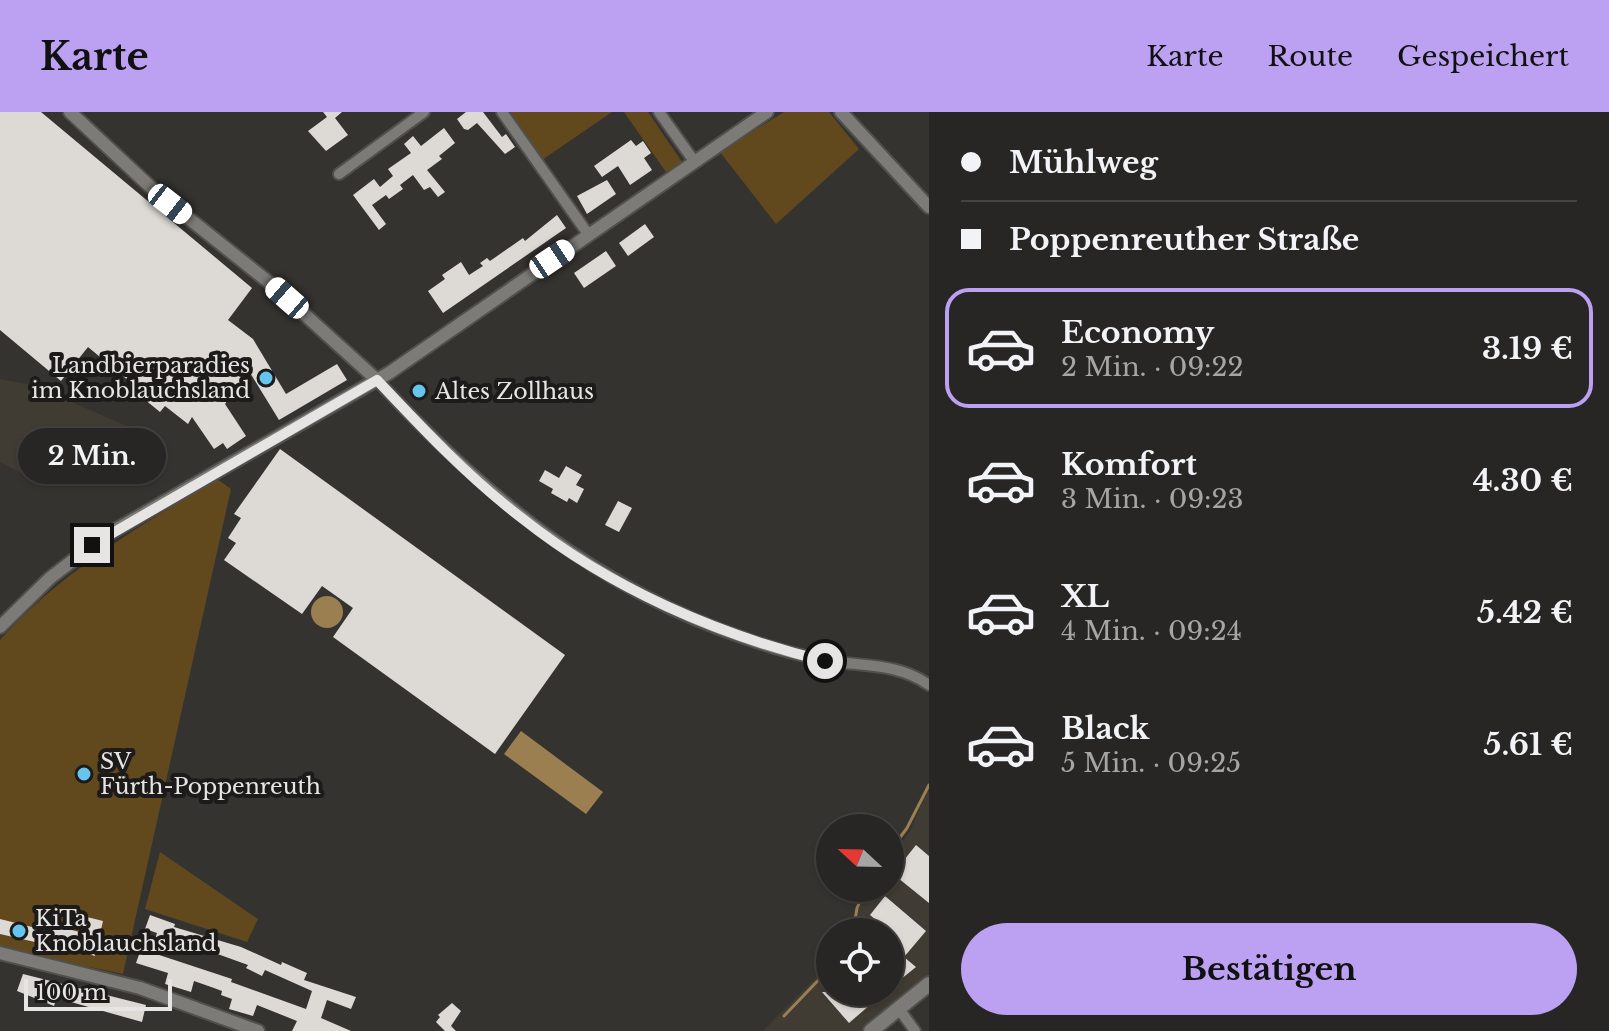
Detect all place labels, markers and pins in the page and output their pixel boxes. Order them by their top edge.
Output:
place label: Landbierparadies im Knoblauchsland [31,352,250,404]
marker: Landbierparadies im Knoblauchsland [257,369,275,387]
place label: Altes Zollhaus [434,378,594,405]
marker: Altes Zollhaus [410,382,428,400]
place label: SV Fürth-Poppenreuth [100,748,321,800]
marker: SV Fürth-Poppenreuth [75,765,93,783]
place label: KiTa Knoblauchsland [35,905,217,957]
marker: KiTa Knoblauchsland [10,922,28,940]

